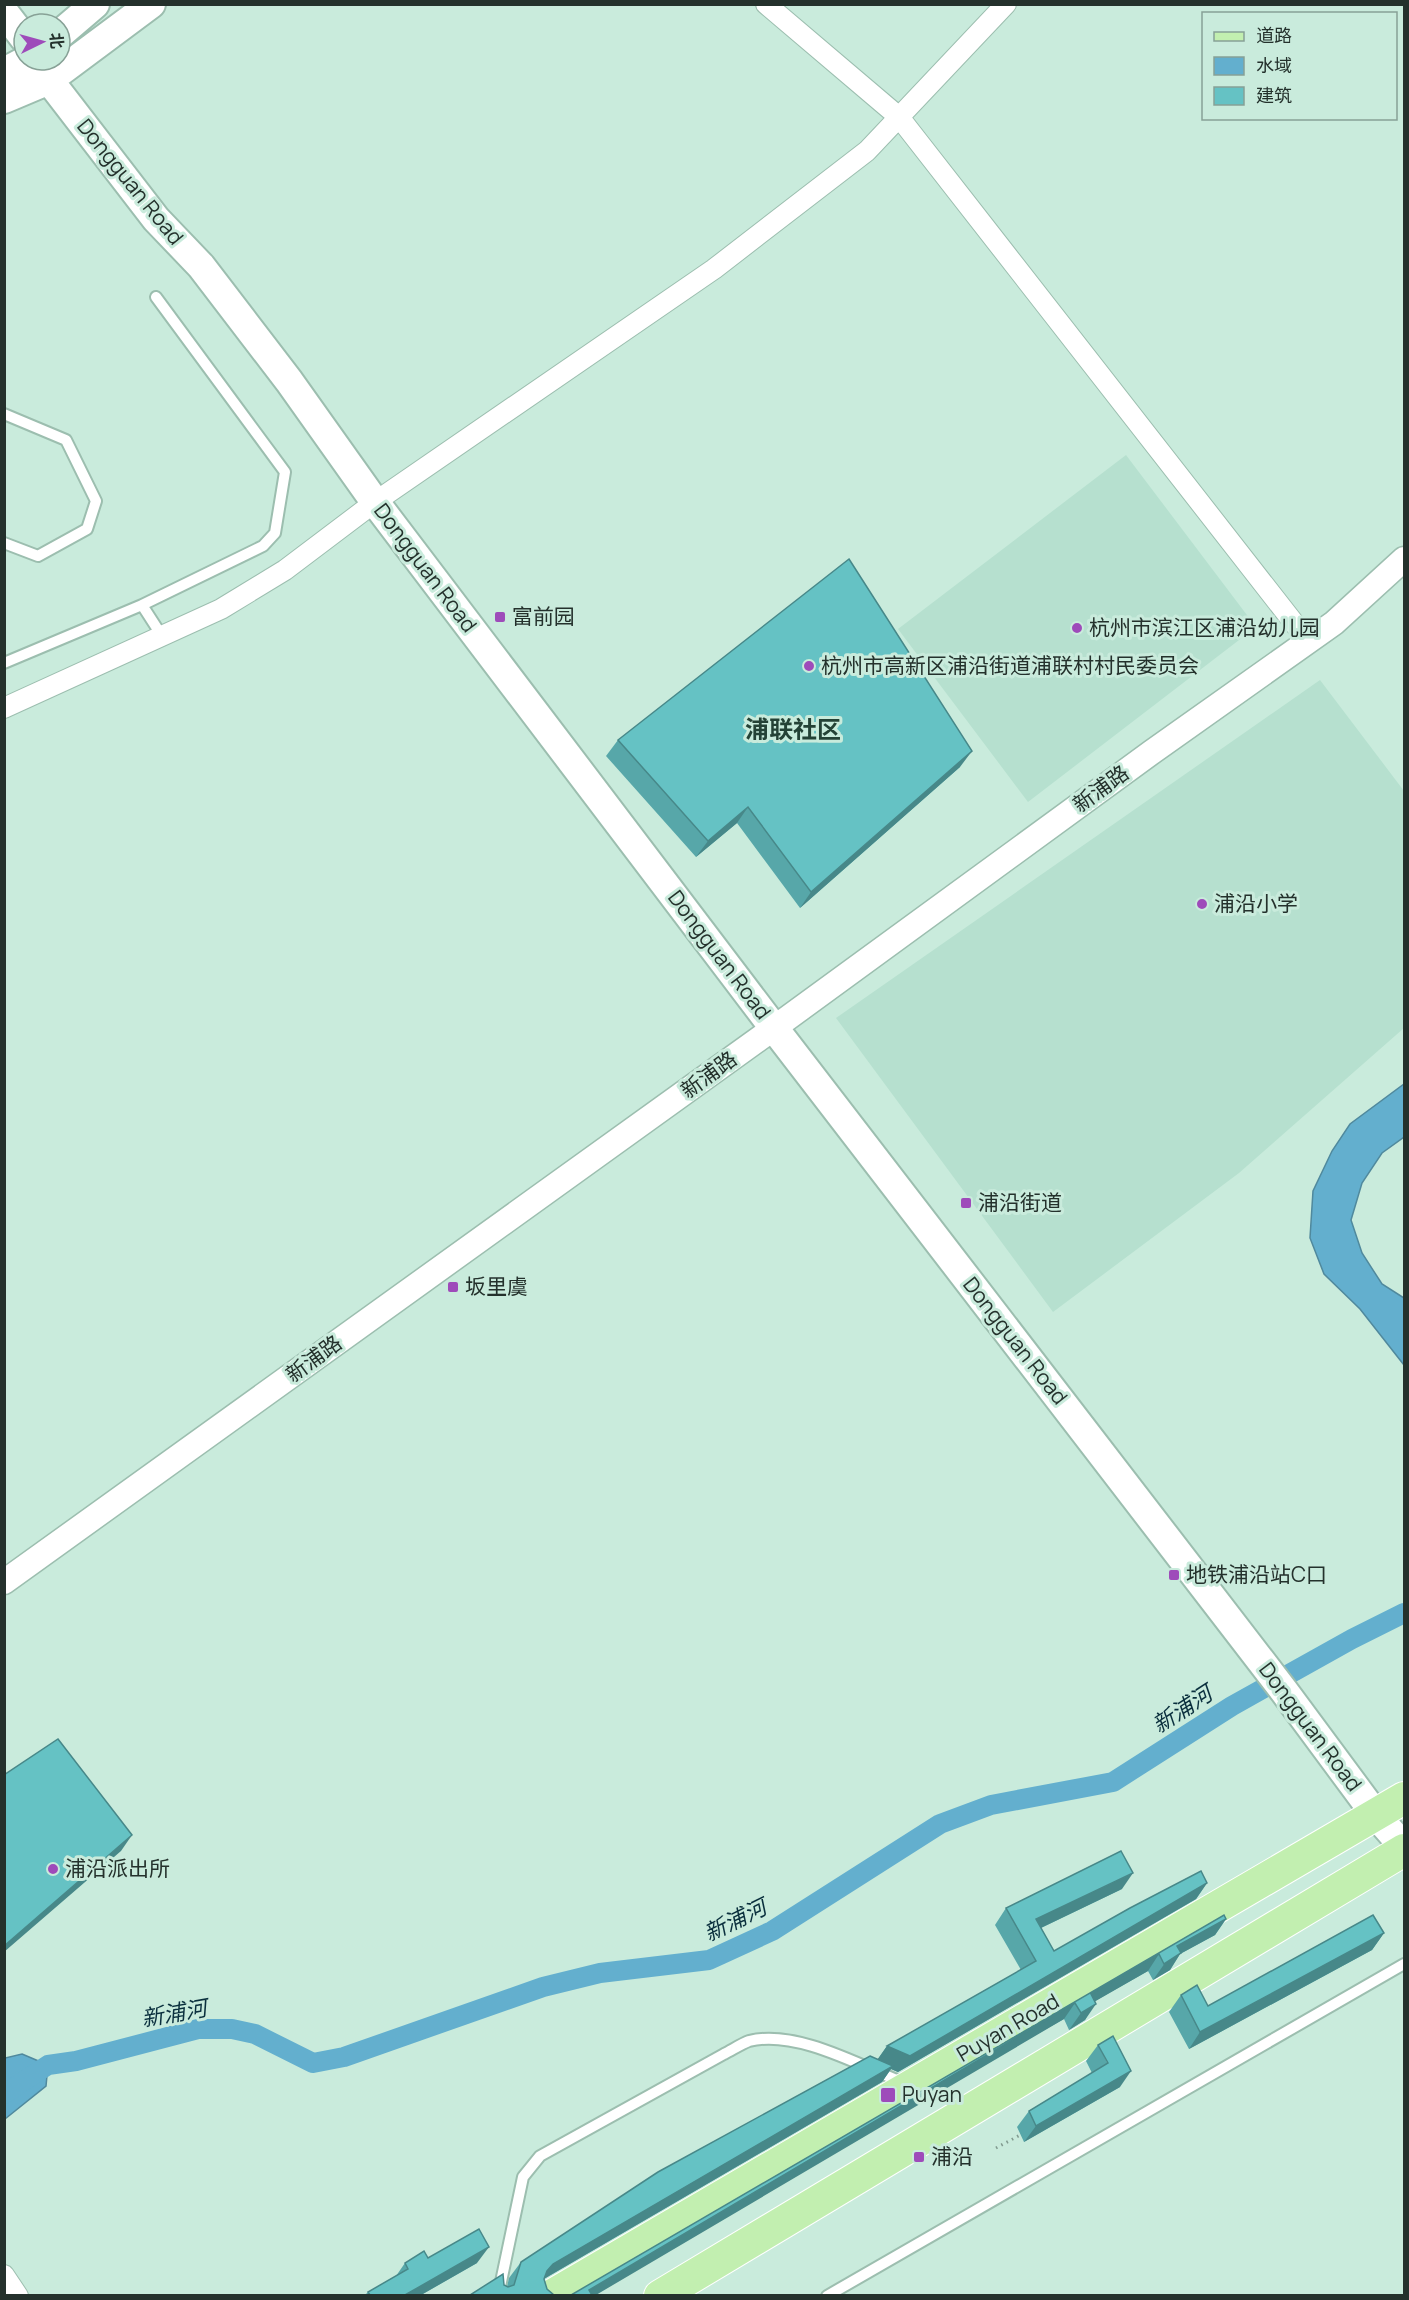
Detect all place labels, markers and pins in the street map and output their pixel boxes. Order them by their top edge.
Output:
place label: 富前园 [512,602,575,630]
marker: 富前园 [493,610,507,624]
place label: 杭州市滨江区浦沿幼儿园 [1089,613,1320,641]
marker: 杭州市滨江区浦沿幼儿园 [1070,621,1084,635]
place label: 杭州市高新区浦沿街道浦联村村民委员会 [821,651,1199,679]
marker: 杭州市高新区浦沿街道浦联村村民委员会 [802,659,816,673]
place label: 浦沿小学 [1214,889,1298,917]
marker: 浦沿小学 [1195,897,1209,911]
place label: 浦沿街道 [978,1188,1062,1216]
marker: 浦沿街道 [959,1196,973,1210]
place label: 坂里虞 [465,1272,528,1300]
marker: 坂里虞 [446,1280,460,1294]
place label: 地铁浦沿站C口 [1186,1560,1327,1588]
marker: 地铁浦沿站C口 [1167,1568,1181,1582]
place label: 浦沿派出所 [65,1854,170,1882]
marker: 浦沿派出所 [46,1862,60,1876]
place label: Puyan [902,2080,962,2108]
marker: Puyan [879,2086,897,2104]
place label: 浦沿 [931,2142,973,2170]
marker: 浦沿 [912,2150,926,2164]

